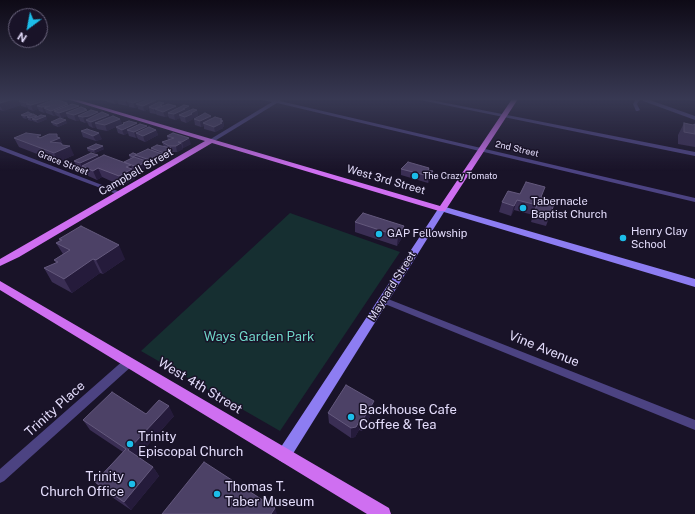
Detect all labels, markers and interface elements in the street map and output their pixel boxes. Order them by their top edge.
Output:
north arrow [8,8,48,48]
text: N [15,30,29,45]
street label: 2nd Street [494,139,540,159]
street label: Campbell Street [96,145,176,199]
street label: Grace Street [36,148,90,178]
street label: West 3rd Street [345,162,427,198]
marker: The Crazy Tomato [410,171,420,181]
place label: The Crazy Tomato [423,171,497,181]
place label: Tabernacle Baptist Church [531,195,607,221]
marker: Tabernacle Baptist Church [518,203,528,213]
place label: Henry Clay School [631,225,688,251]
place label: GAP Fellowship [387,227,467,241]
marker: GAP Fellowship [374,229,384,239]
marker: Henry Clay School [618,233,628,243]
street label: Maynard Street [365,249,419,323]
street label: Vine Avenue [506,328,582,370]
park label: Ways Garden Park [204,329,314,345]
street label: West 4th Street [155,355,245,417]
street label: Trinity Place [22,378,88,440]
place label: Backhouse Cafe Coffee & Tea [359,402,457,433]
marker: Backhouse Cafe Coffee & Tea [346,412,356,422]
place label: Trinity Episcopal Church [138,429,243,460]
marker: Trinity Episcopal Church [125,439,135,449]
place label: Trinity Church Office [40,469,124,500]
marker: Trinity Church Office [127,479,137,489]
place label: Thomas T. Taber Museum [225,479,314,510]
marker: Thomas T. Taber Museum [212,489,222,499]

